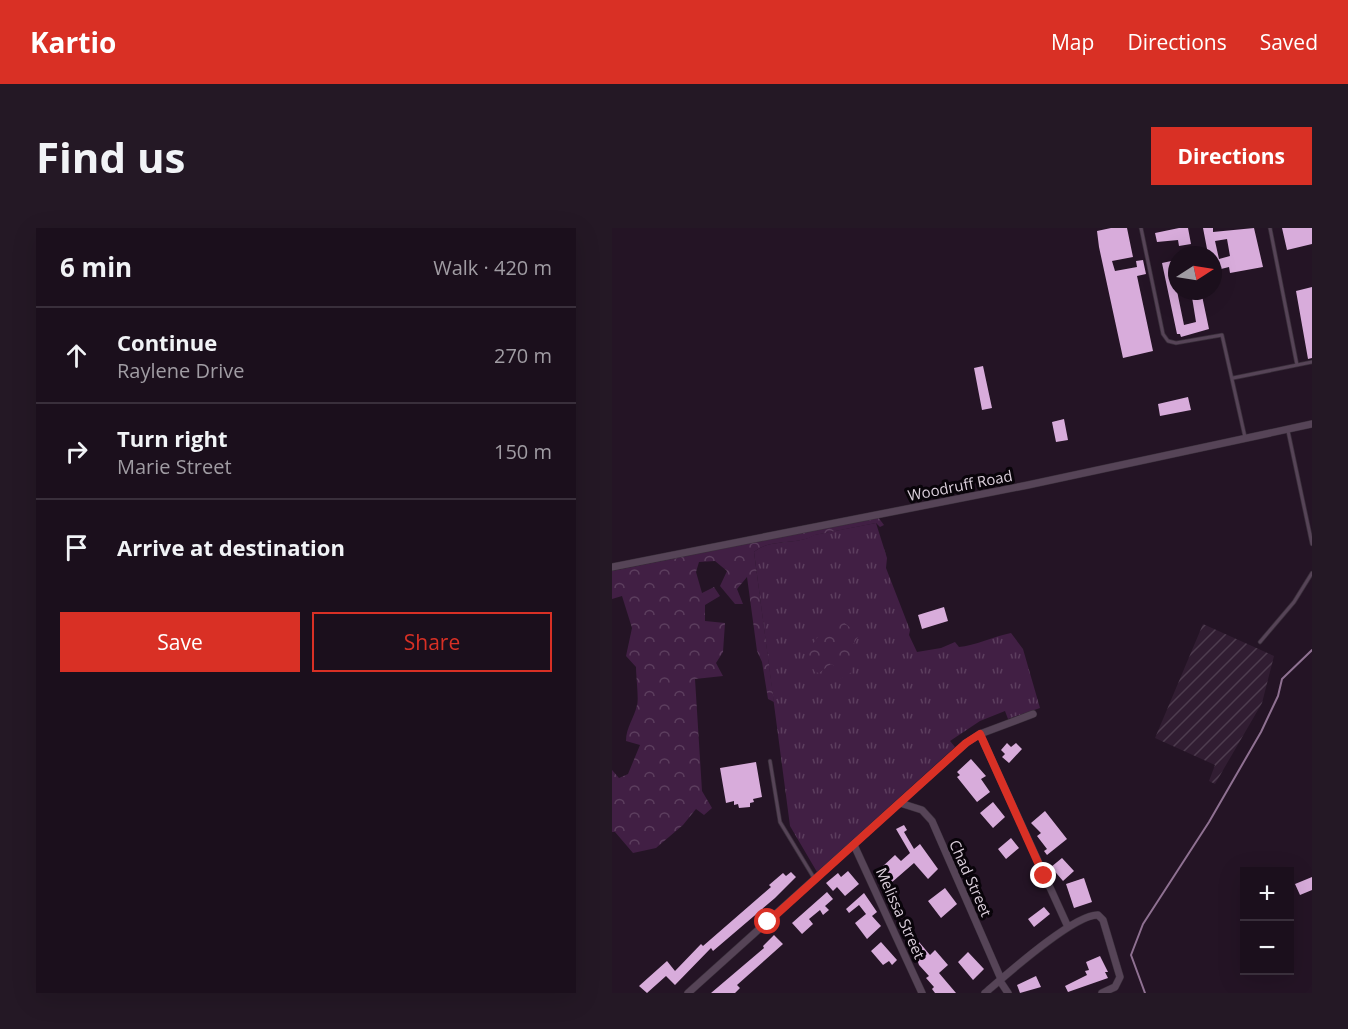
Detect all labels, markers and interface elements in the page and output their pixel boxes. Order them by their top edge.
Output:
text: Kartio [30,23,116,61]
text: Map [1051,28,1094,56]
text: Directions [1127,28,1227,56]
text: Saved [1260,28,1318,56]
button: Directions [1151,127,1312,185]
text: Find us [36,128,185,185]
north arrow [1168,246,1222,300]
text: 6 min [60,249,132,285]
text: Walk · 420 m [433,254,552,281]
text: Continue [117,327,217,357]
icon: ahead [60,339,93,372]
text: 270 m [494,342,552,369]
text: Raylene Drive [117,357,244,384]
text: Turn right [117,423,228,453]
icon: right [60,435,93,468]
text: 150 m [494,438,552,465]
text: Marie Street [117,453,232,480]
street label: Woodruff Road [906,465,1014,505]
icon: arrive [60,531,93,564]
text: Arrive at destination [117,532,345,562]
button: Save [60,612,300,672]
button: Share [312,612,552,672]
street label: Chad Street [945,836,997,920]
route end [1030,862,1056,888]
street label: Melissa Street [872,864,930,962]
map controls [1240,867,1294,975]
button: + [1240,867,1294,921]
route start [754,908,780,934]
button: − [1240,921,1294,975]

